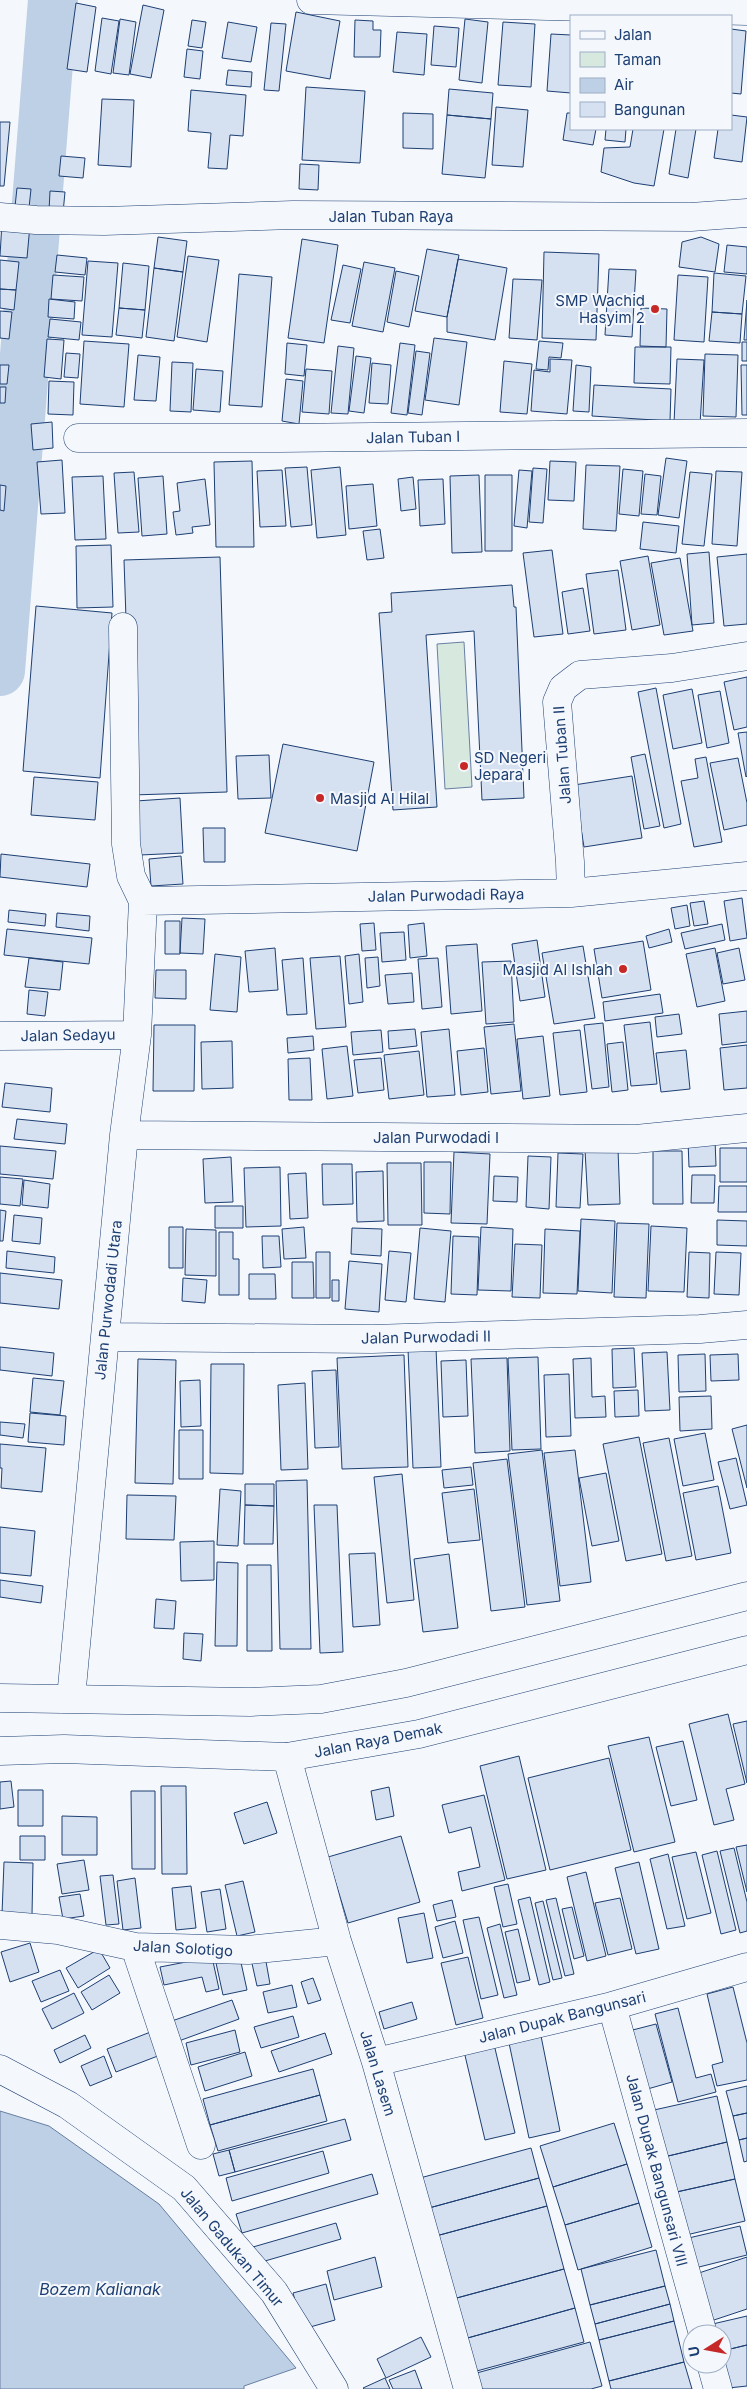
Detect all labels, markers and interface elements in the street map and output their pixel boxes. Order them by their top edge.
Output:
legend [570,15,732,130]
text: Jalan [614,25,652,44]
text: Taman [614,50,661,69]
text: Air [614,75,634,94]
text: Bangunan [614,100,685,119]
street label: Jalan Tuban Raya [329,207,453,226]
place label: SMP Wachid Hasyim 2 [555,291,645,327]
marker: SMP Wachid Hasyim 2 [649,303,661,315]
street label: Jalan Tuban I [366,427,460,447]
street label: Jalan Tuban II [549,705,575,805]
place label: SD Negeri Jepara I [474,748,546,784]
marker: SD Negeri Jepara I [458,760,470,772]
place label: Masjid Al Hilal [330,789,429,808]
marker: Masjid Al Hilal [314,792,326,804]
street label: Jalan Purwodadi Raya [368,884,524,906]
place label: Masjid Al Ishlah [502,960,613,979]
marker: Masjid Al Ishlah [617,963,629,975]
street label: Jalan Sedayu [20,1025,116,1045]
street label: Jalan Purwodadi I [373,1128,499,1147]
street label: Jalan Purwodadi Utara [90,1219,126,1381]
street label: Jalan Purwodadi II [361,1326,491,1348]
street label: Jalan Raya Demak [312,1718,444,1762]
street label: Jalan Solotigo [133,1936,233,1960]
street label: Jalan Dupak Bangunsari [476,1987,648,2047]
street label: Jalan Lasem [356,2028,400,2118]
street label: Jalan Dupak Bangunsari VIII [622,2072,692,2268]
street label: Jalan Gadukan Timur [176,2183,288,2311]
water label: Bozem Kalianak [39,2279,161,2299]
north arrow [682,2324,732,2374]
text: U [684,2345,703,2358]

